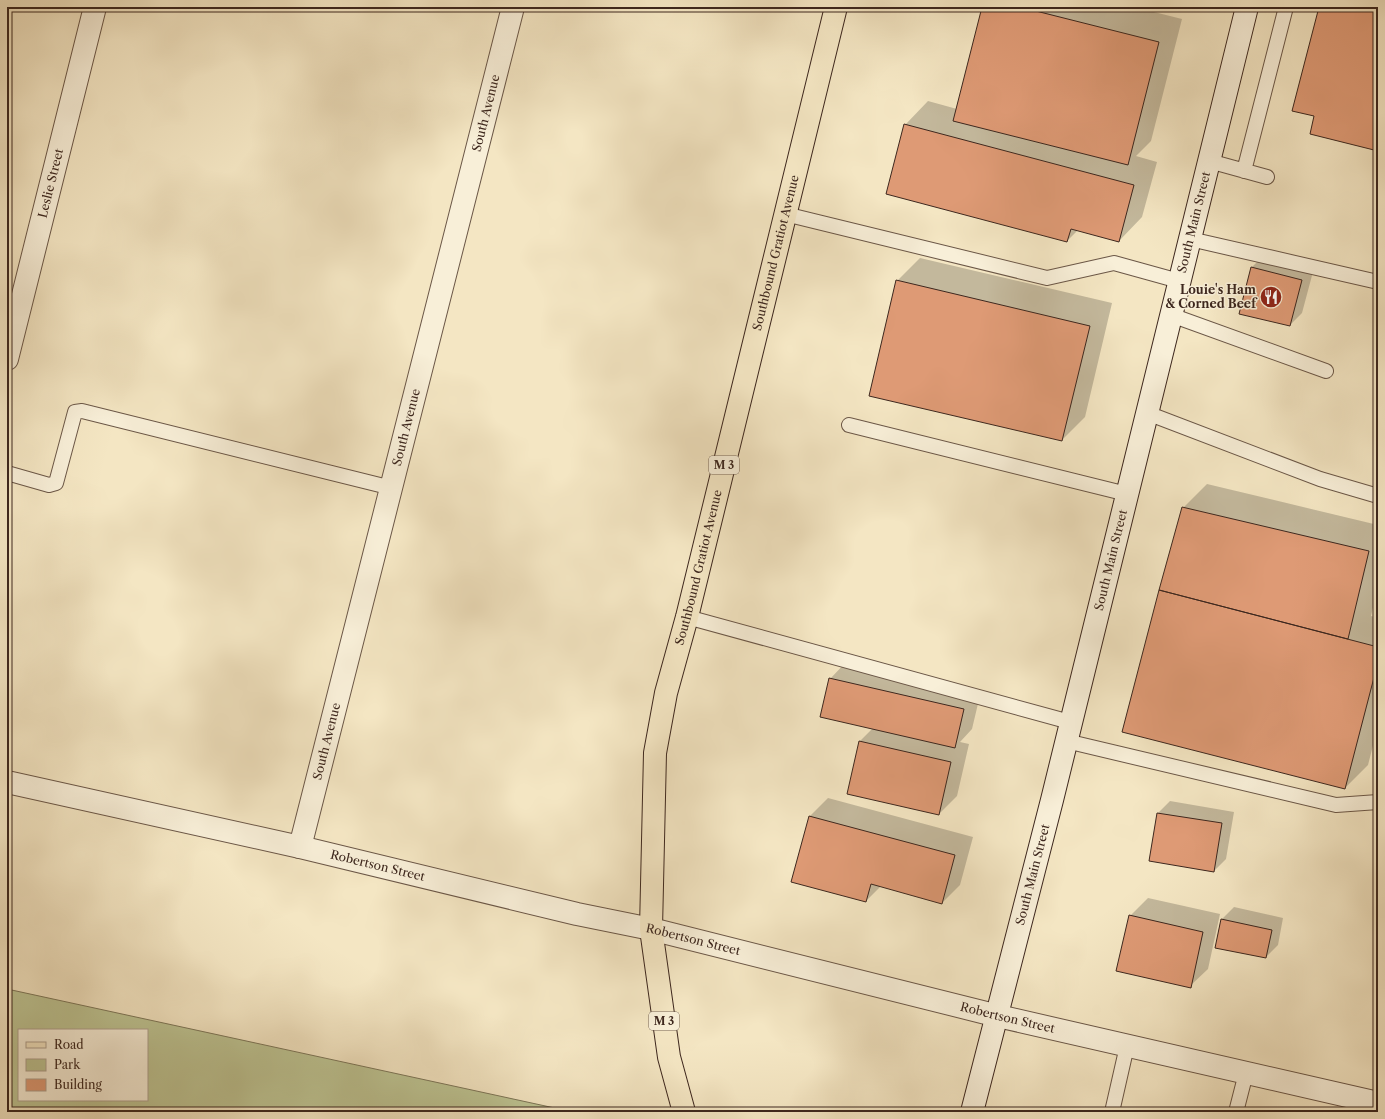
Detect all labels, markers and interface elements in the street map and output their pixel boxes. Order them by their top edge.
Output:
street label: South Avenue [469,73,503,153]
street label: Leslie Street [35,146,66,220]
street label: South Main Street [1174,169,1213,274]
street label: Southbound Gratiot Avenue [749,173,802,332]
place label: Louie's Ham & Corned Beef [1165,282,1258,311]
restaurant icon: Louie's Ham & Corned Beef [1258,284,1284,310]
street label: South Avenue [389,387,423,467]
road number: M 3 [709,456,739,474]
street label: Southbound Gratiot Avenue [672,488,725,647]
street label: South Main Street [1091,507,1130,612]
street label: South Avenue [309,701,343,781]
street label: South Main Street [1012,822,1053,927]
street label: Robertson Street [329,847,427,884]
street label: Robertson Street [645,920,743,958]
street label: Robertson Street [959,999,1057,1036]
road number: M 3 [649,1012,679,1030]
legend [18,1029,148,1101]
text: Road [54,1037,84,1052]
text: Park [54,1057,81,1072]
text: Building [54,1077,102,1092]

